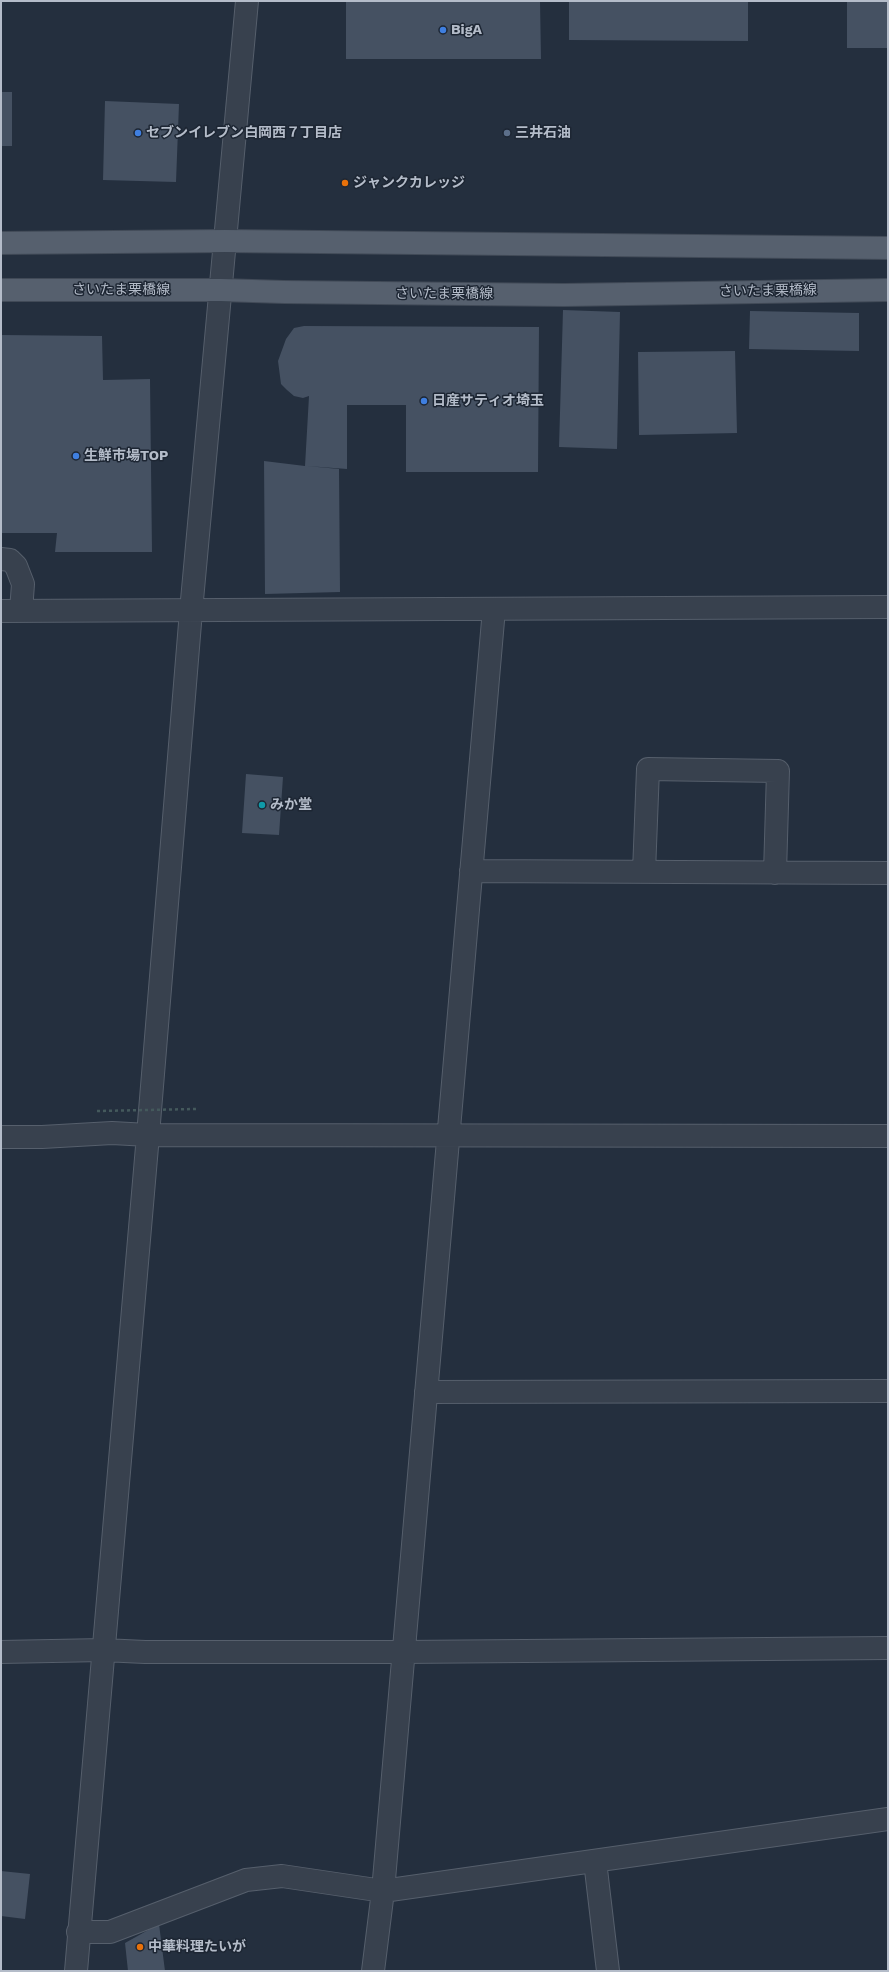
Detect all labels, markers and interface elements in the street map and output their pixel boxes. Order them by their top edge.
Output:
place label: BigA [451,22,482,38]
marker: BigA [438,25,448,35]
place label: セブンイレブン白岡西７丁目店 [146,125,342,141]
place label: 三井石油 [515,125,571,141]
marker: セブンイレブン白岡西７丁目店 [133,128,143,138]
marker: 三井石油 [502,128,512,138]
place label: ジャンクカレッジ [353,175,465,191]
marker: ジャンクカレッジ [340,178,350,188]
street label: さいたま栗橋線 [72,282,170,298]
street label: さいたま栗橋線 [719,282,817,300]
street label: さいたま栗橋線 [395,286,493,302]
place label: 日産サティオ埼玉 [432,393,544,409]
marker: 日産サティオ埼玉 [419,396,429,406]
place label: 生鮮市場TOP [84,448,168,464]
marker: 生鮮市場TOP [71,451,81,461]
place label: みか堂 [270,797,312,813]
marker: みか堂 [257,800,267,810]
place label: 中華料理たいが [148,1939,246,1955]
marker: 中華料理たいが [135,1942,145,1952]

